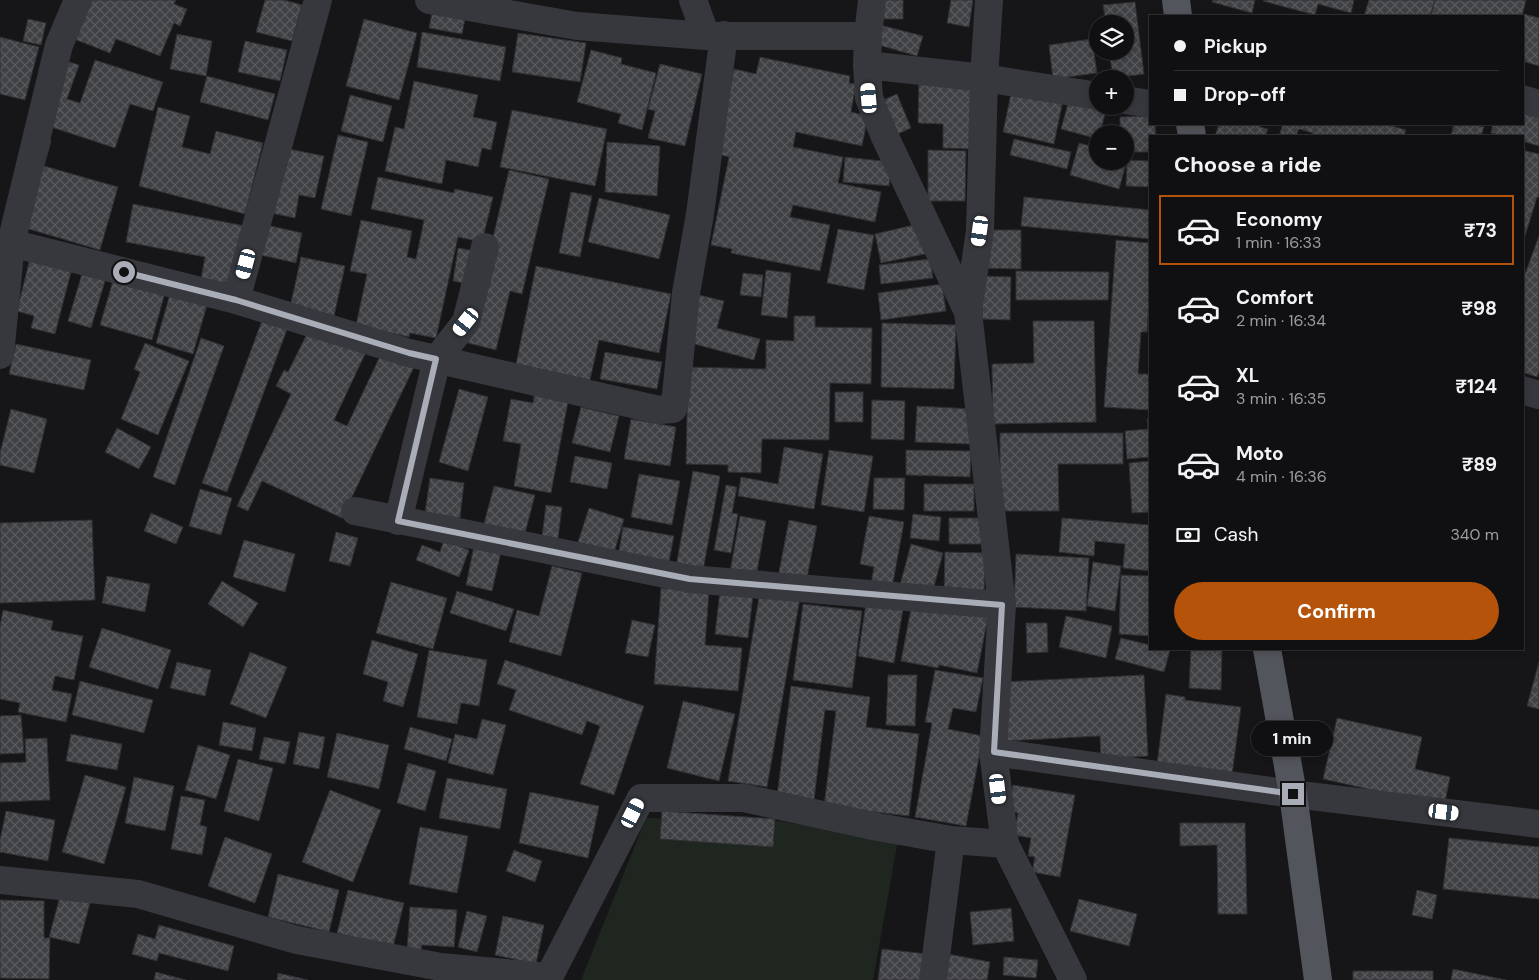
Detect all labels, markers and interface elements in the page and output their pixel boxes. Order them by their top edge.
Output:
map controls [1089,15,1134,170]
button: layers [1089,15,1134,60]
text: Pickup [1204,34,1268,59]
button: + [1089,70,1134,115]
car [860,82,877,114]
text: Drop-off [1204,82,1286,107]
button: − [1089,125,1134,170]
text: Choose a ride [1174,150,1322,179]
text: Economy [1236,207,1323,232]
icon: car [1176,208,1221,253]
car [970,215,989,247]
text: ₹73 [1464,218,1497,243]
text: 1 min · 16:33 [1236,232,1321,253]
car [234,248,257,280]
route start [113,261,135,283]
text: Comfort [1236,285,1314,310]
icon: car [1176,286,1221,331]
text: ₹98 [1461,296,1497,321]
car [450,306,481,338]
text: 2 min · 16:34 [1236,310,1326,331]
text: XL [1236,363,1259,388]
icon: car [1176,364,1221,409]
text: ₹124 [1455,374,1497,399]
text: 3 min · 16:35 [1236,388,1326,409]
text: Moto [1236,441,1284,466]
icon: car [1176,442,1221,487]
text: ₹89 [1462,452,1497,477]
text: 4 min · 16:36 [1236,466,1327,487]
icon: cash [1174,521,1202,549]
text: Cash [1214,522,1258,547]
text: 340 m [1450,524,1499,545]
button: Confirm [1174,582,1499,640]
callout: 1 min [1252,722,1334,756]
text: 1 min [1273,728,1311,749]
car [988,773,1007,805]
route end [1282,783,1304,805]
car [619,796,646,830]
car [1428,803,1459,821]

